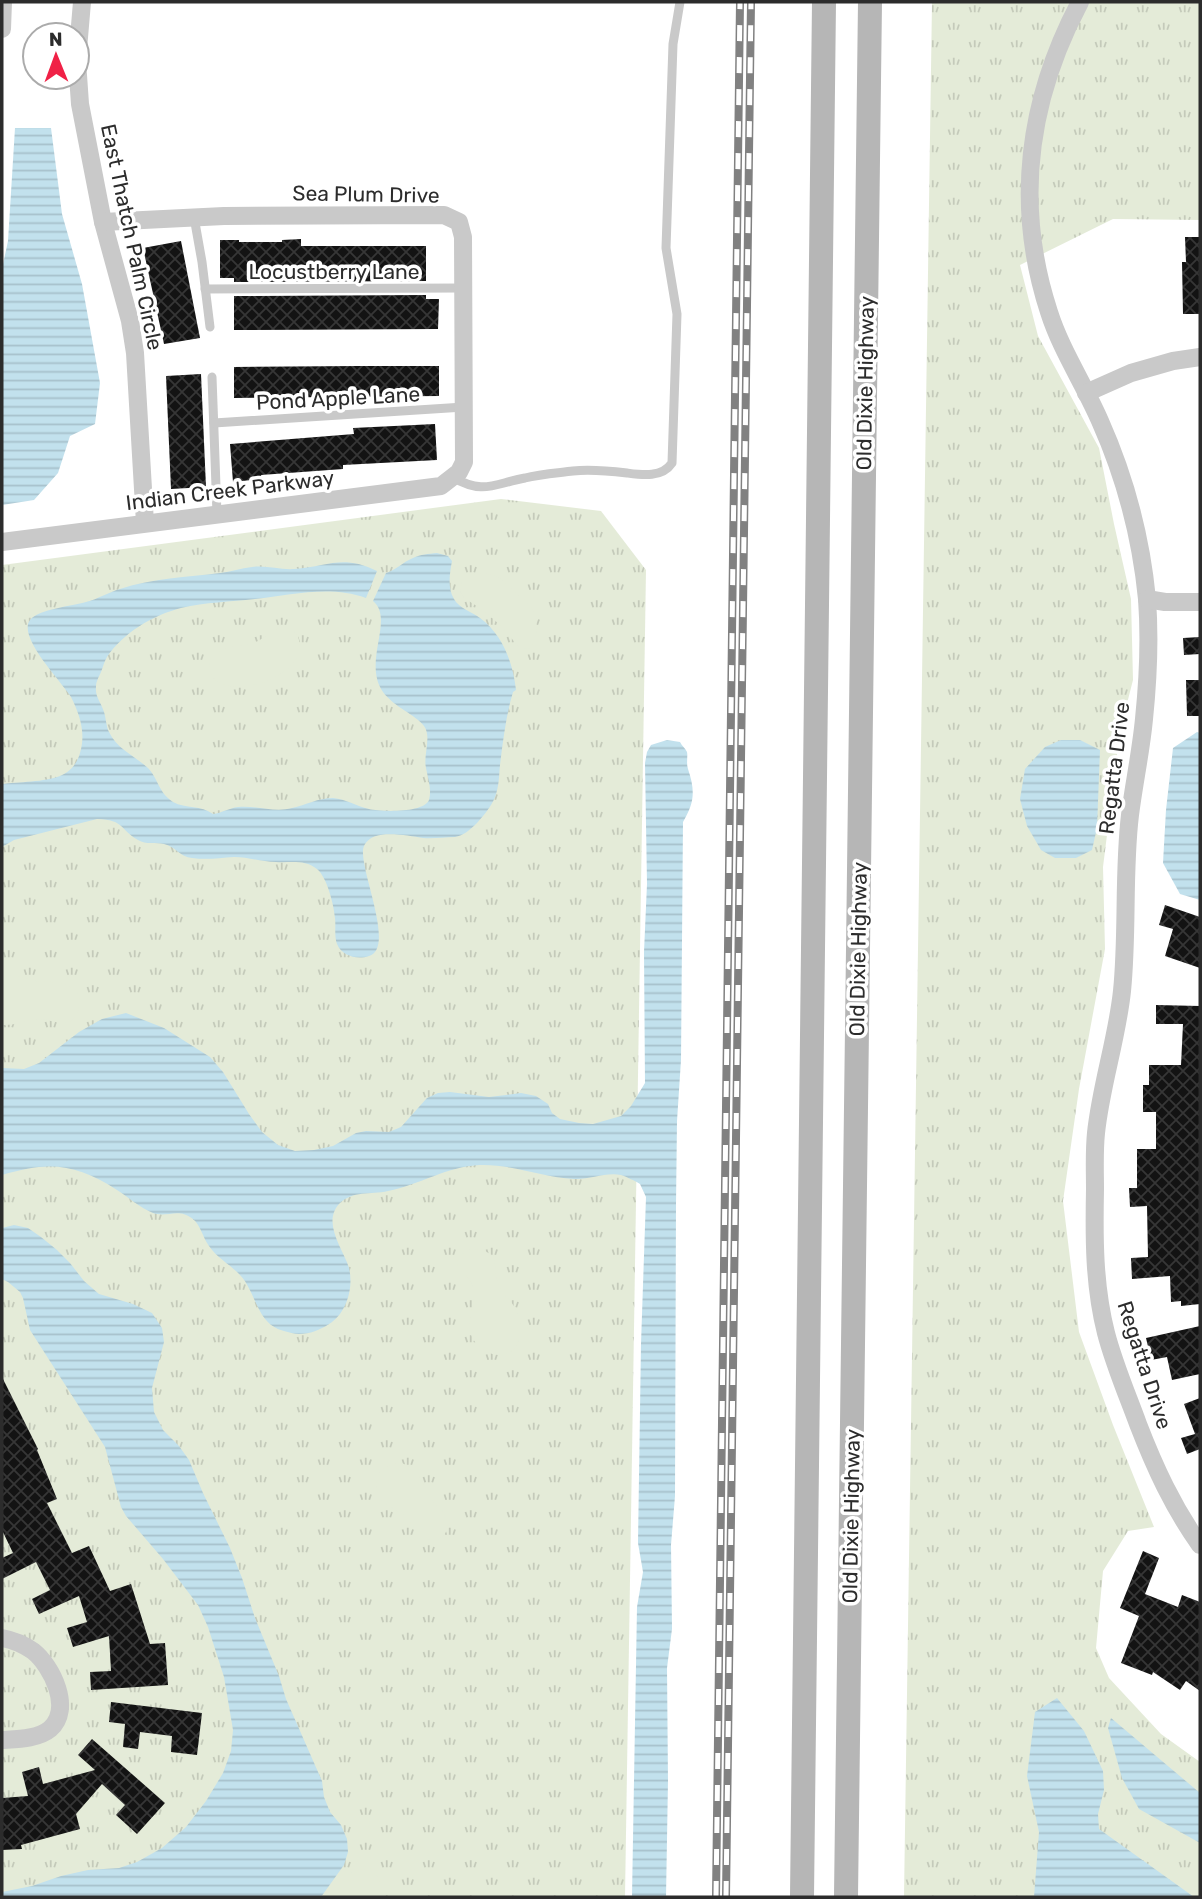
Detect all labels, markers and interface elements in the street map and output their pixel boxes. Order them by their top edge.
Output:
north arrow [21,21,91,91]
text: N [49,28,63,51]
street label: East Thatch Palm Circle [96,122,168,352]
street label: Sea Plum Drive [292,180,440,208]
street label: Locustberry Lane [248,259,420,284]
street label: Old Dixie Highway [851,295,879,470]
street label: Pond Apple Lane [255,381,421,415]
street label: Indian Creek Parkway [124,465,336,515]
street label: Regatta Drive [1093,700,1135,836]
street label: Old Dixie Highway [844,861,872,1036]
street label: Regatta Drive [1113,1298,1177,1432]
street label: Old Dixie Highway [837,1428,865,1603]

